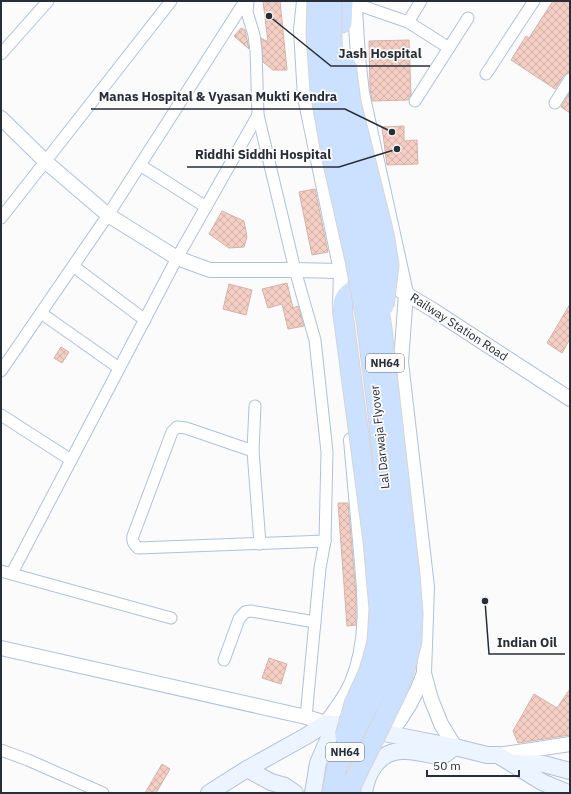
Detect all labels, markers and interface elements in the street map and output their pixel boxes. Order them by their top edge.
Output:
callout: Jash Hospital [331,41,430,66]
text: Jash Hospital [338,45,422,62]
callout: Manas Hospital & Vyasan Mukti Kendra [91,84,345,109]
text: Manas Hospital & Vyasan Mukti Kendra [99,88,337,105]
callout: Riddhi Siddhi Hospital [187,142,339,167]
text: Riddhi Siddhi Hospital [195,146,331,163]
street label: Railway Station Road [408,289,511,364]
road number: NH64 [366,354,404,372]
street label: Lal Darwaja Flyover [367,384,392,490]
callout: Indian Oil [489,629,565,654]
text: Indian Oil [497,634,557,651]
road number: NH64 [326,743,364,761]
scale bar [427,752,519,778]
text: 50 m [433,758,461,773]

